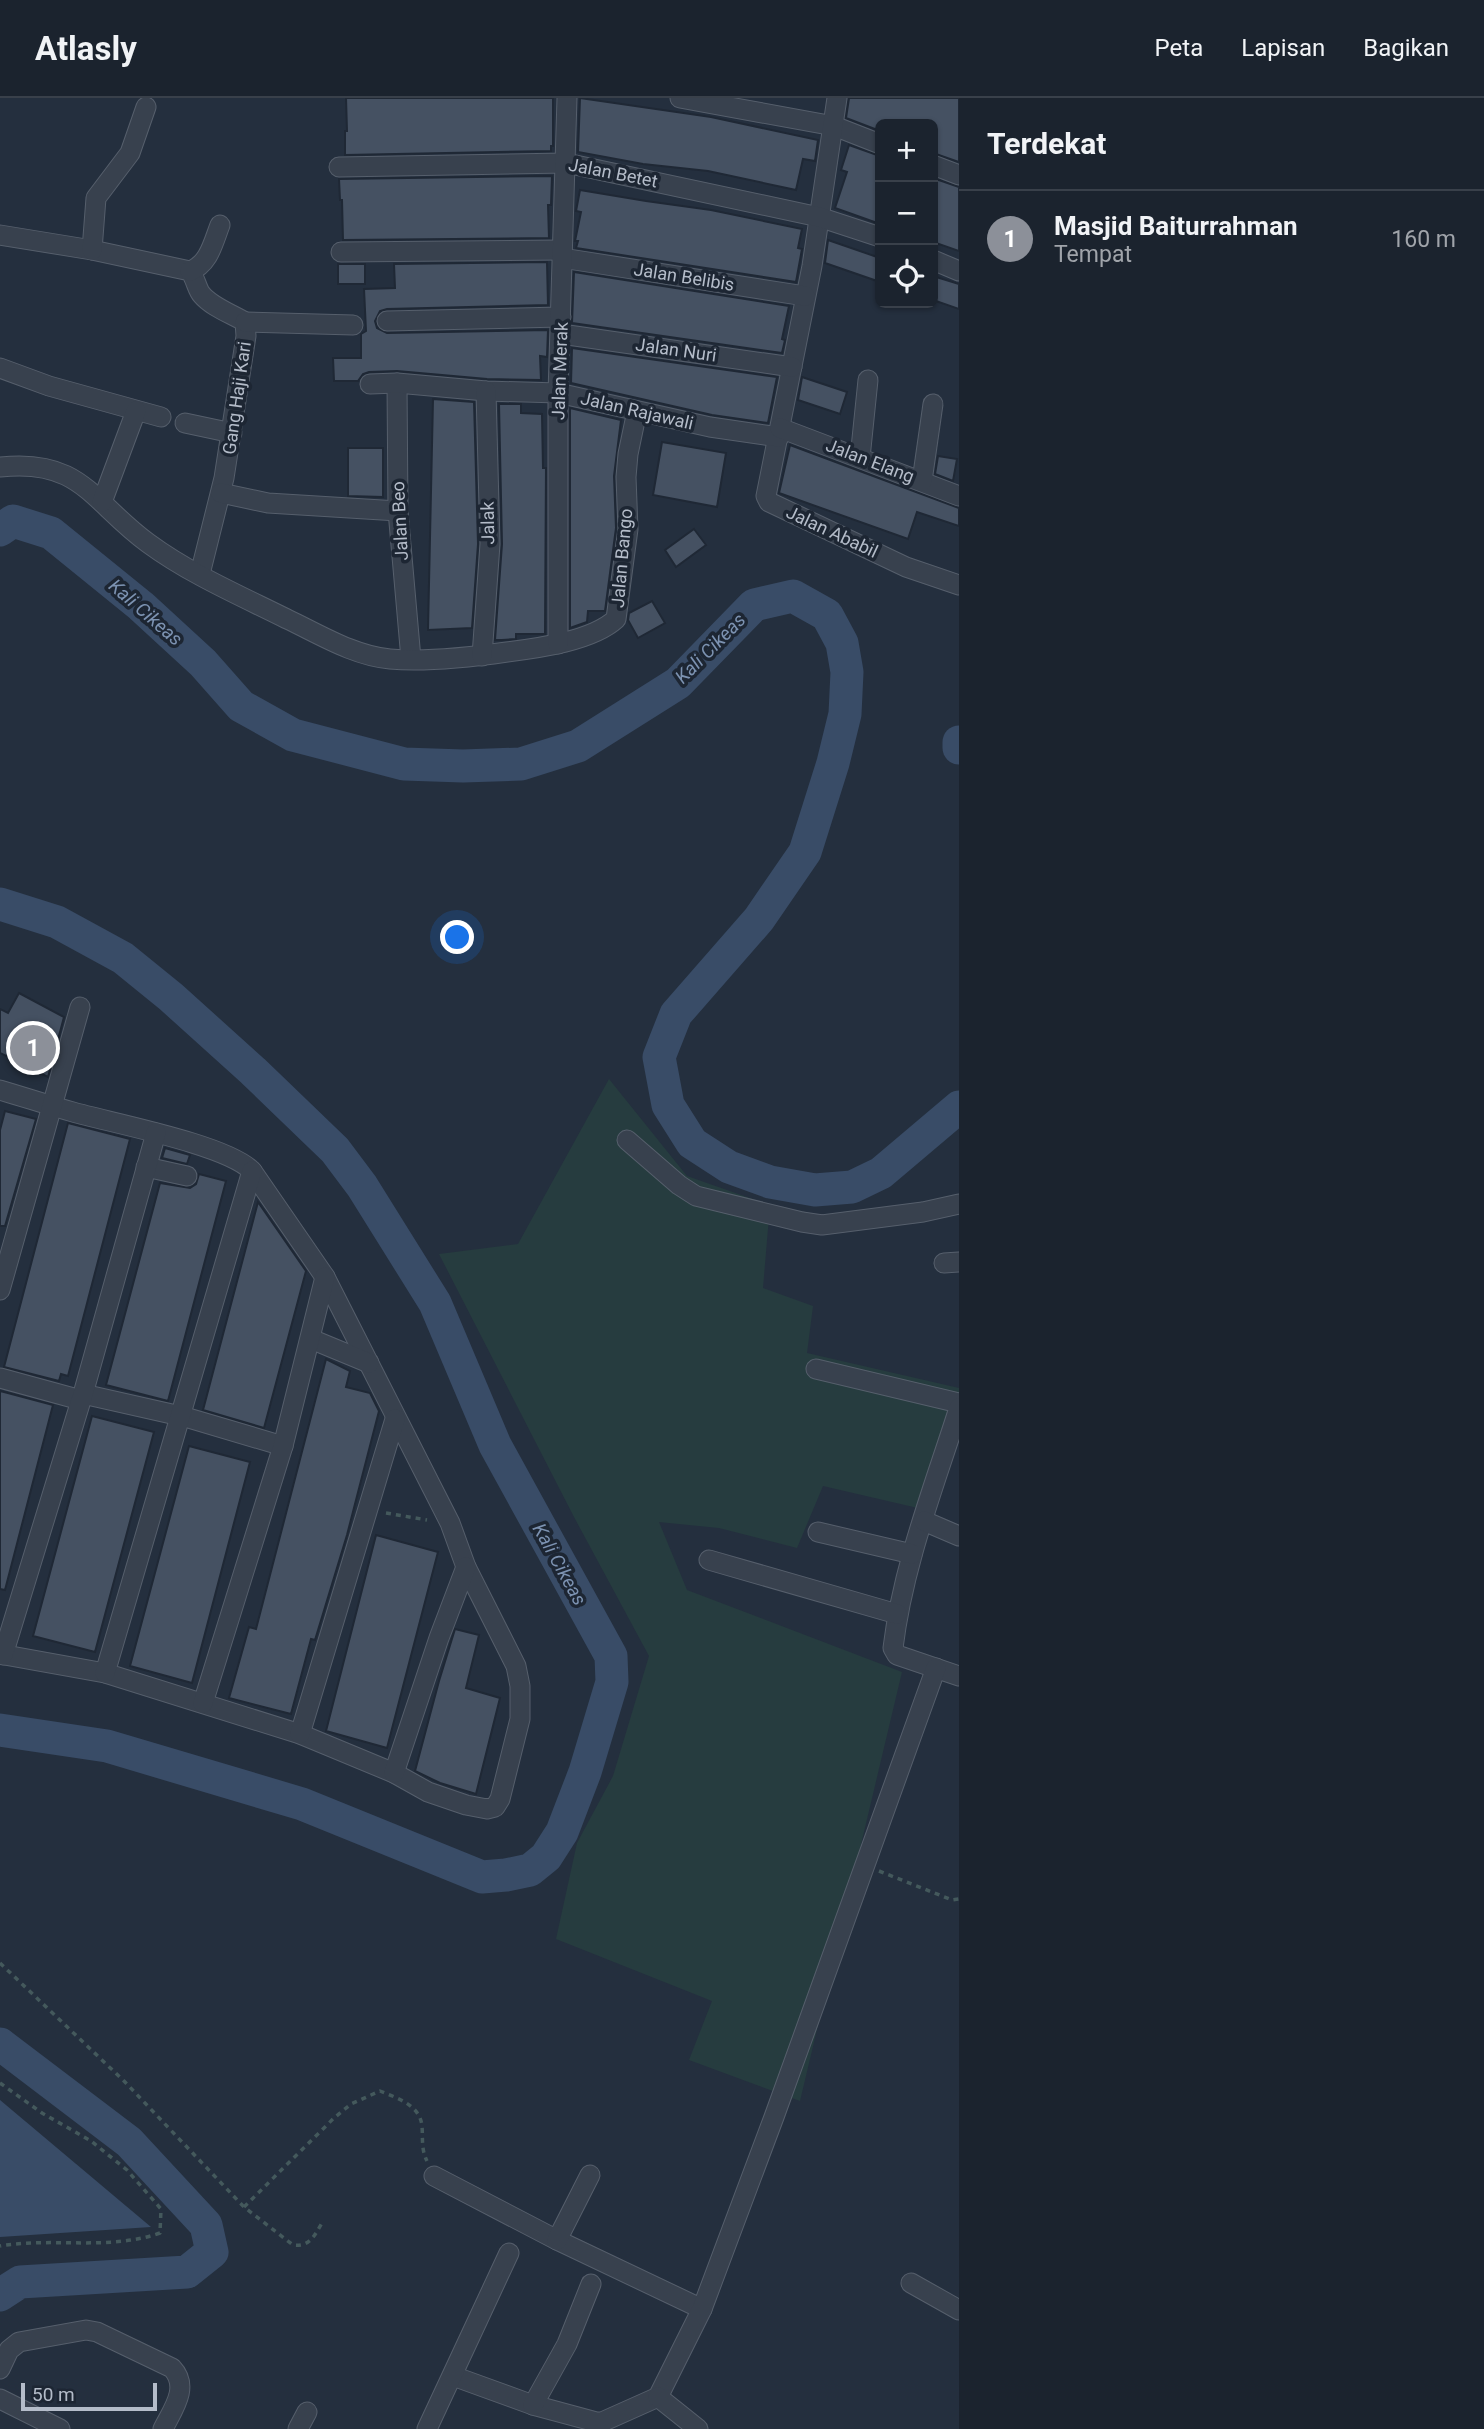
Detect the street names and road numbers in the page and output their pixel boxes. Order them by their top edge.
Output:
street label: Jalan Betet [567,154,660,191]
street label: Jalan Belibis [632,258,736,295]
street label: Jalan Merak [547,321,572,420]
street label: Jalan Nuri [634,333,718,366]
street label: Gang Haji Kari [218,340,255,456]
street label: Jalan Rajawali [579,387,696,434]
street label: Jalan Elang [823,434,917,487]
street label: Jalan Beo [387,481,412,561]
street label: Jalak [477,500,498,545]
street label: Jalan Ababil [783,501,881,562]
street label: Jalan Bango [607,507,636,608]

